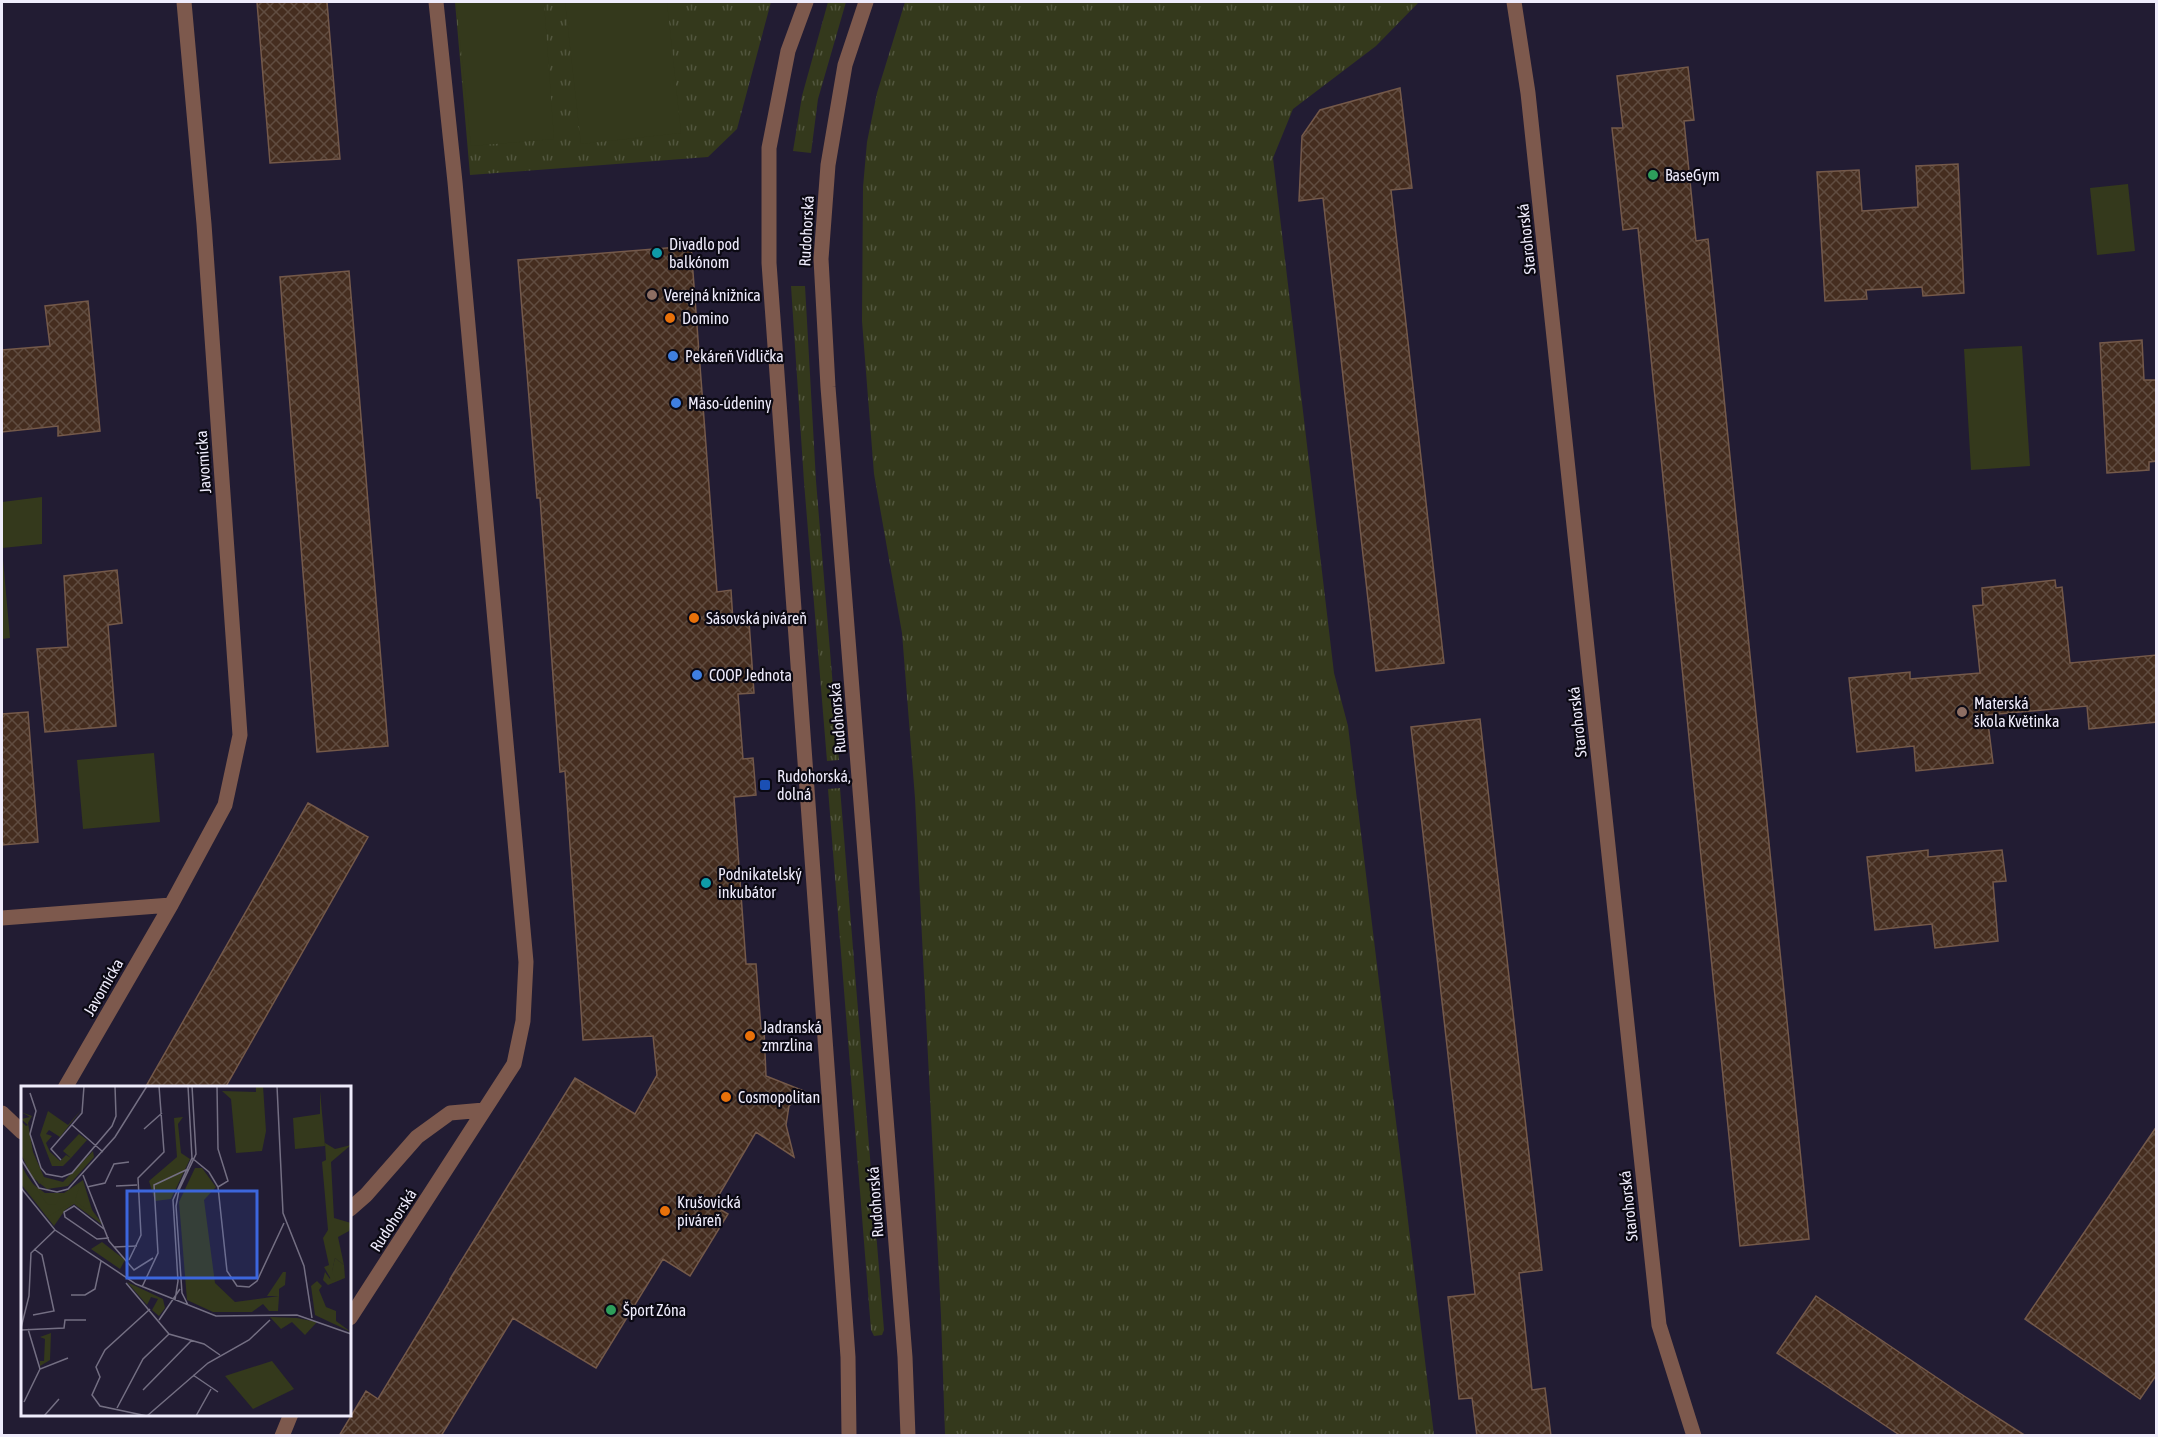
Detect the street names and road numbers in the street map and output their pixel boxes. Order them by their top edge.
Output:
street label: Rudohorská [795,195,817,267]
street label: Starohorská [1513,203,1539,275]
street label: Javornícka [192,430,214,494]
street label: Rudohorská [825,682,849,754]
street label: Starohorská [1564,686,1590,758]
street label: Javornícka [79,955,127,1019]
street label: Rudohorská [864,1166,886,1238]
street label: Starohorská [1615,1170,1641,1242]
street label: Rudohorská [366,1185,420,1255]

